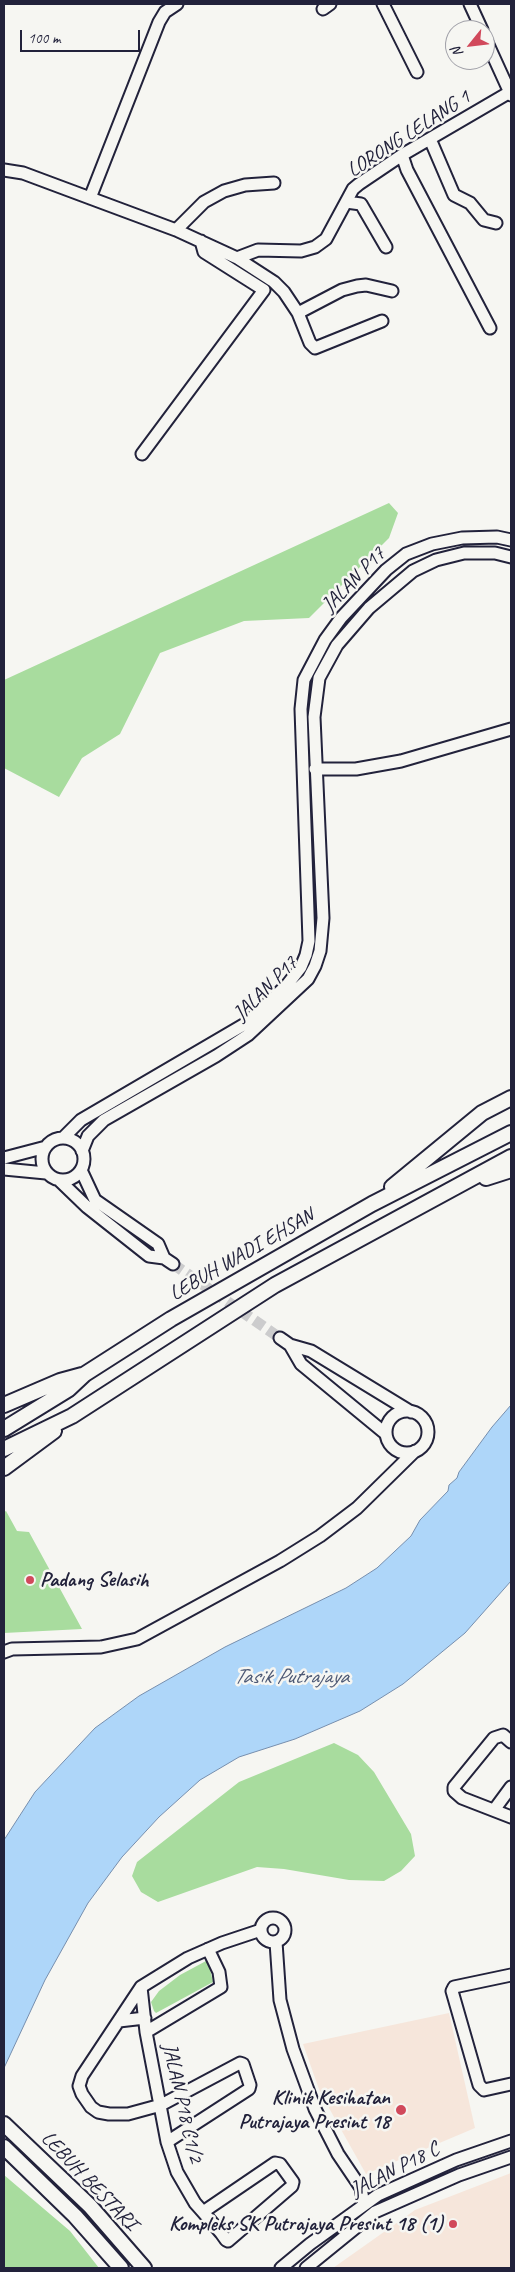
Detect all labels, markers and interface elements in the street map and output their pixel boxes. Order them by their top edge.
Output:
scale bar [22,20,142,52]
north arrow [445,20,495,70]
text: 100 m [28,29,60,48]
text: N [448,44,467,60]
street label: LORONG LELANG 1 [343,85,475,183]
street label: JALAN P17 [317,542,391,618]
street label: JALAN P17 [228,951,304,1027]
street label: LEBUH WADI EHSAN [165,1203,319,1307]
place label: Padang Selasih [40,1567,149,1593]
marker: Padang Selasih [24,1574,36,1586]
water label: Tasik Putrajaya [234,1664,348,1690]
street label: JALAN P18 C1/2 [156,2041,208,2165]
place label: Klinik Kesihatan Putrajaya Presint 18 [239,2085,390,2135]
marker: Klinik Kesihatan Putrajaya Presint 18 [394,2103,408,2117]
street label: LEBUH BESTARI [35,2126,143,2236]
street label: JALAN P18 C [347,2137,443,2203]
place label: Kompleks SK Putrajaya Presint 18 (1) [169,2211,443,2237]
marker: Kompleks SK Putrajaya Presint 18 (1) [447,2218,459,2230]

